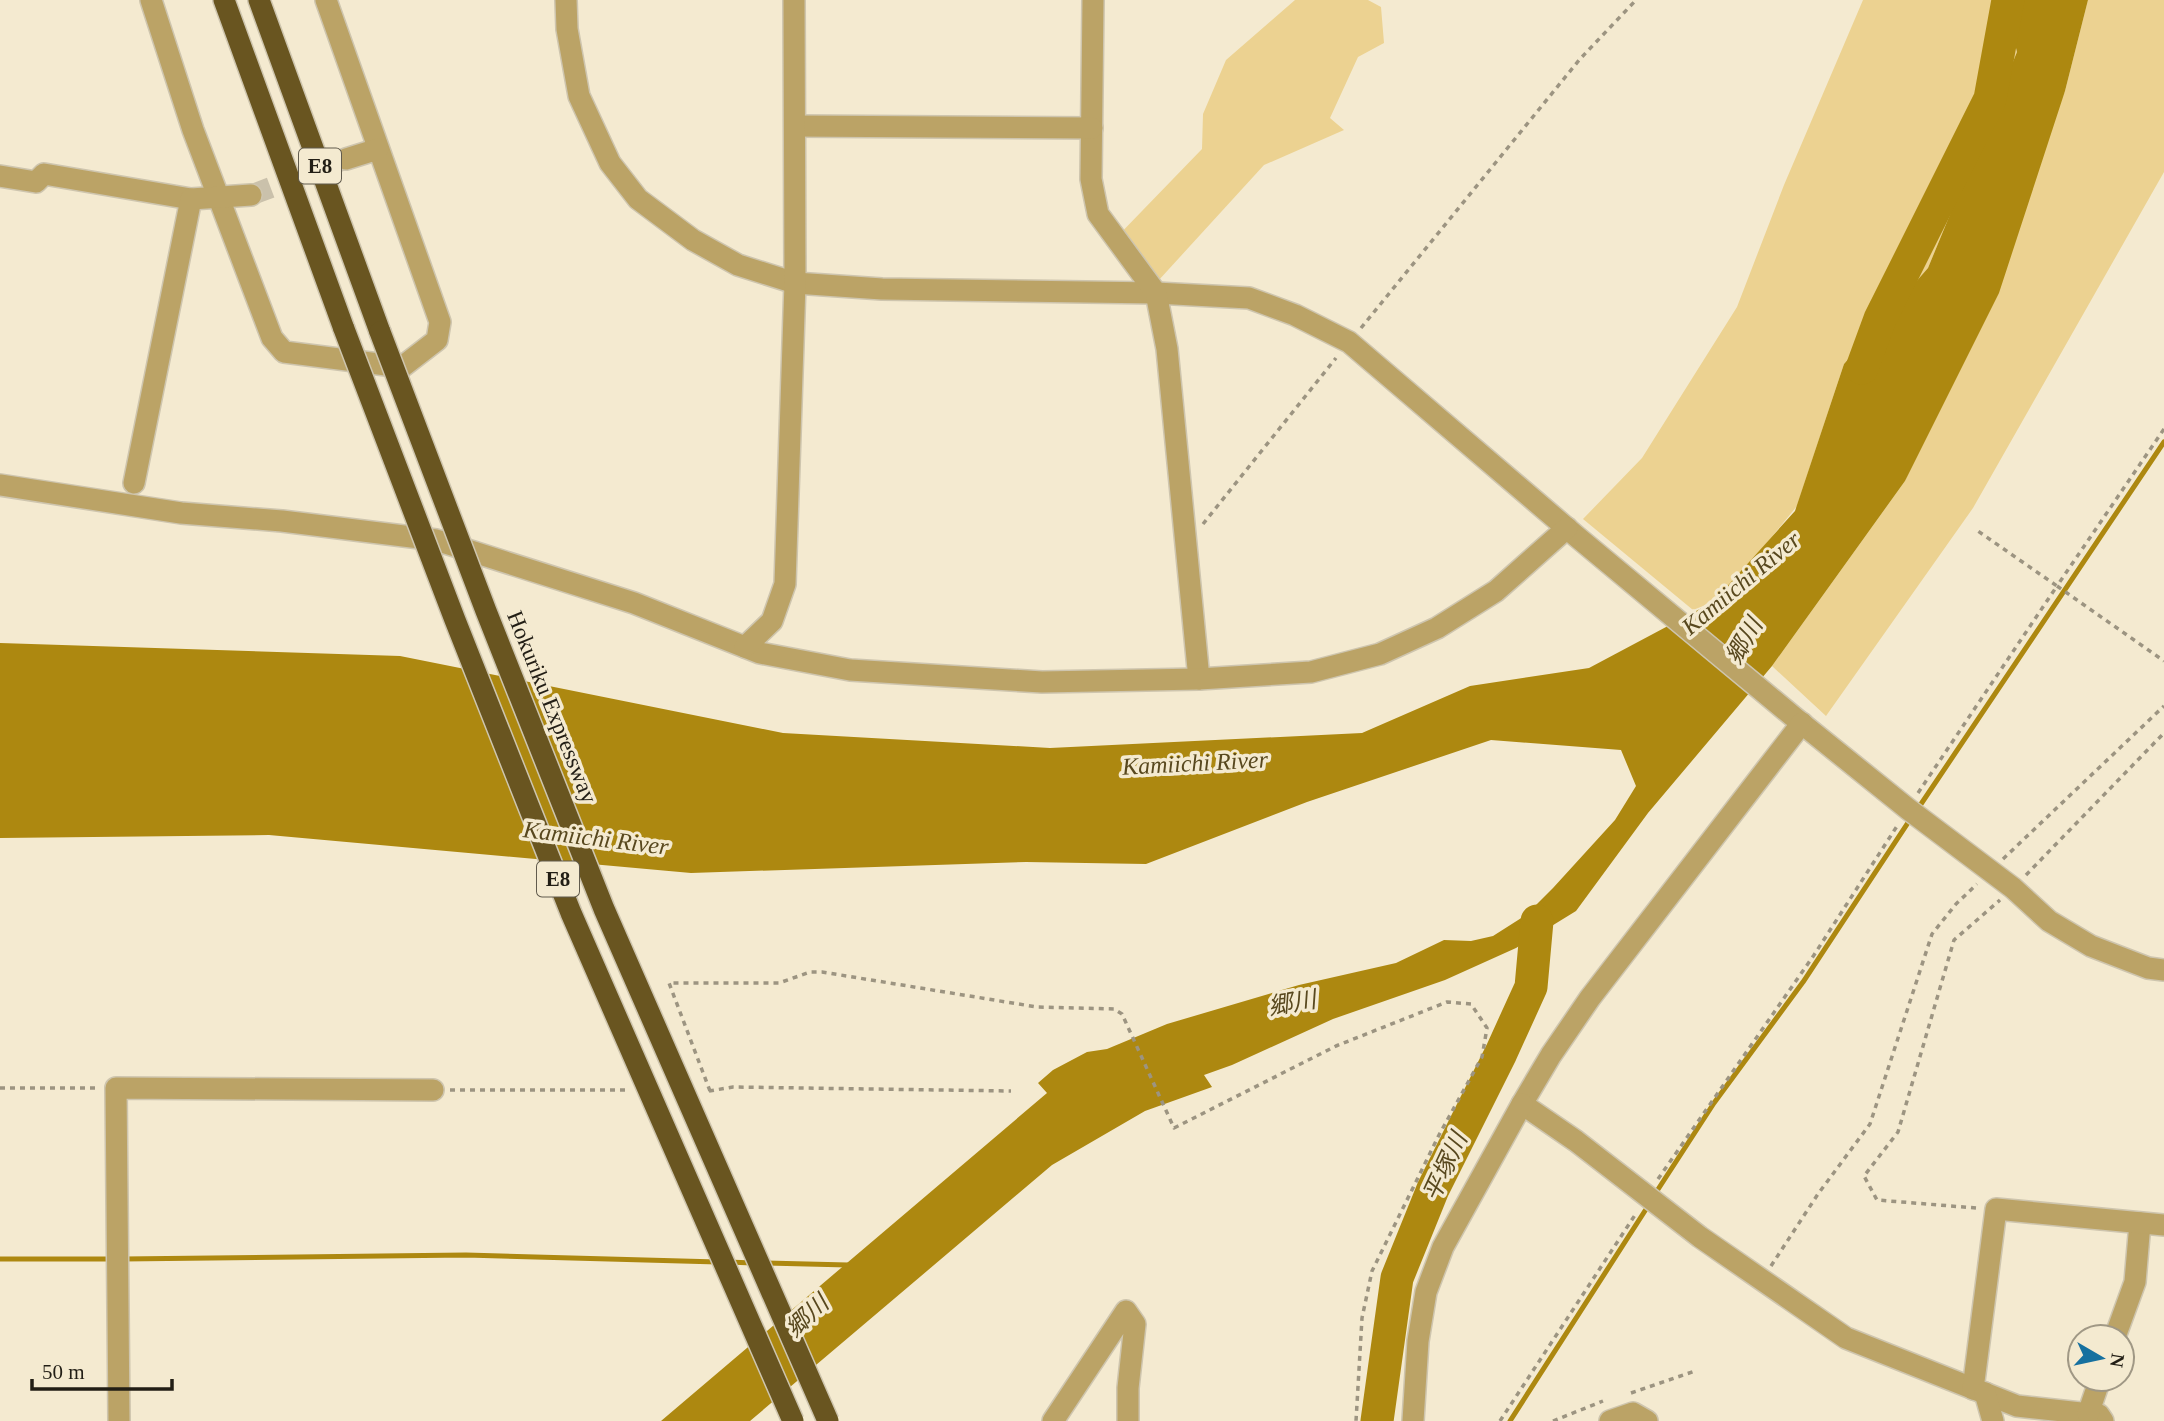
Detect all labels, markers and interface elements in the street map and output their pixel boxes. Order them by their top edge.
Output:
road number: E8 [299,148,341,184]
water label: Kamiichi River [1676,526,1806,641]
street label: Hokuriku Expressway [502,607,602,807]
water label: 郷川 [1721,611,1769,668]
water label: Kamiichi River [1120,746,1269,780]
water label: Kamiichi River [521,816,671,860]
road number: E8 [537,862,579,896]
water label: 郷川 [1266,986,1321,1020]
water label: 平塚川 [1418,1126,1473,1205]
water label: 郷川 [781,1288,836,1342]
north arrow [2066,1323,2136,1393]
scale bar [32,1348,172,1392]
text: N [2106,1352,2129,1369]
text: 50 m [42,1360,85,1384]

